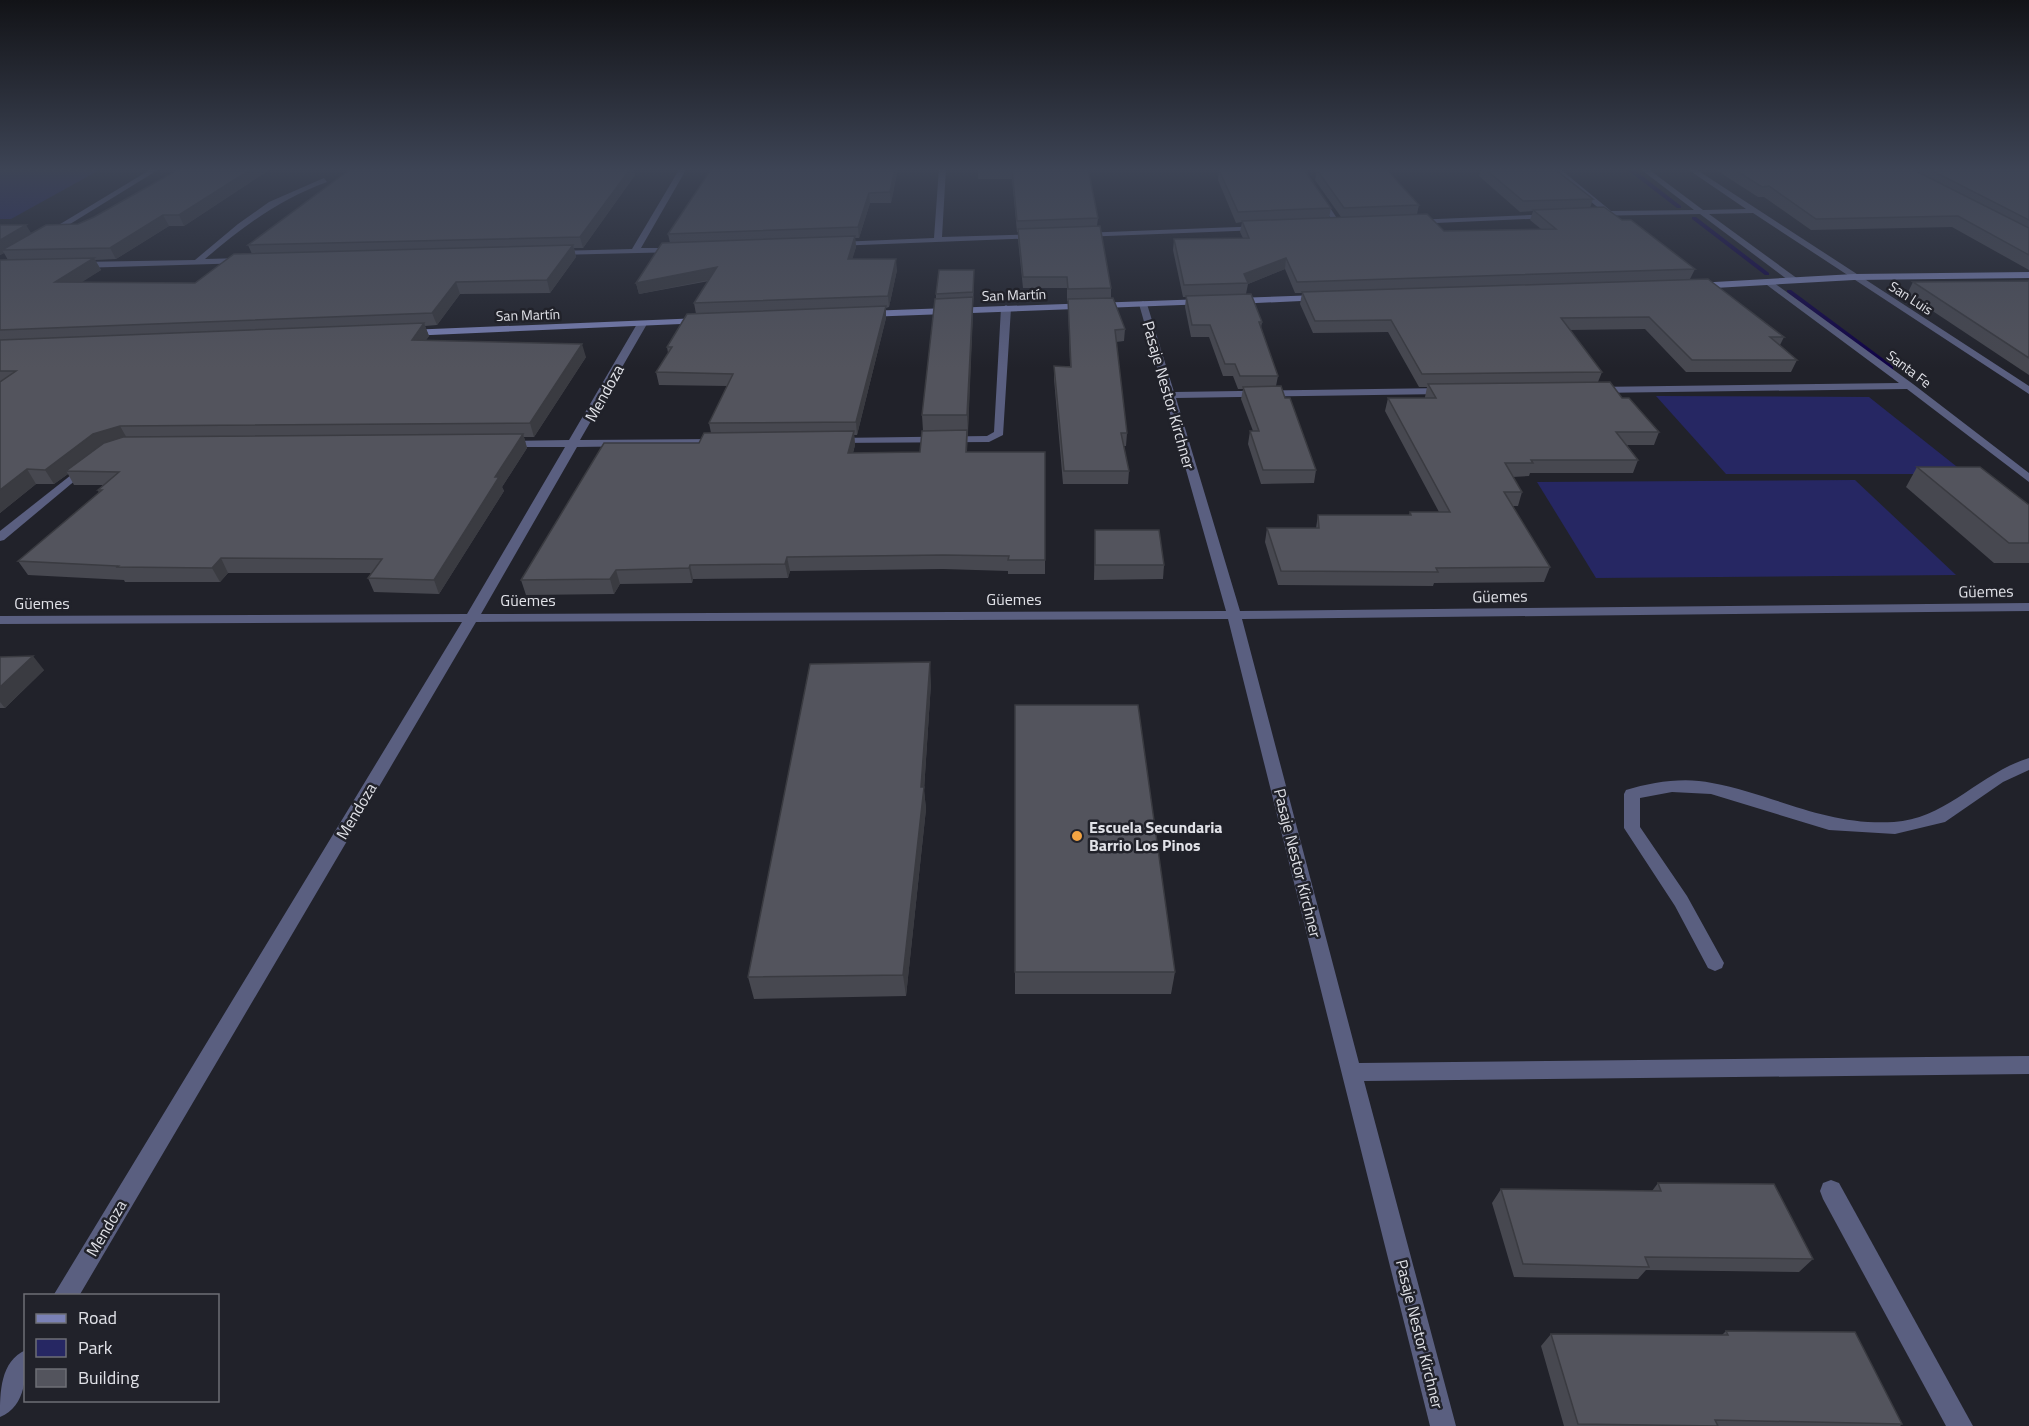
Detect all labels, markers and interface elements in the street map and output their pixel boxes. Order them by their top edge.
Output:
street label: San Luis [1885,275,1937,320]
street label: San Martín [981,283,1046,306]
street label: San Martín [495,303,560,326]
street label: Pasaje Nestor Kirchner [1136,318,1202,472]
street label: Santa Fe [1883,345,1936,392]
street label: Mendoza [578,360,630,426]
street label: Güemes [1958,579,2014,603]
street label: Güemes [1472,584,1528,608]
street label: Güemes [986,587,1042,611]
street label: Güemes [500,588,556,612]
street label: Güemes [14,591,70,615]
street label: Mendoza [330,778,382,844]
street label: Pasaje Nestor Kirchner [1268,786,1328,941]
place label: Escuela Secundaria Barrio Los Pinos [1089,815,1223,857]
marker: Escuela Secundaria Barrio Los Pinos [1070,829,1084,843]
street label: Mendoza [80,1195,132,1261]
street label: Pasaje Nestor Kirchner [1390,1257,1450,1412]
legend [24,1294,219,1402]
text: Road [78,1304,117,1331]
text: Park [78,1334,113,1361]
text: Building [78,1364,139,1391]

